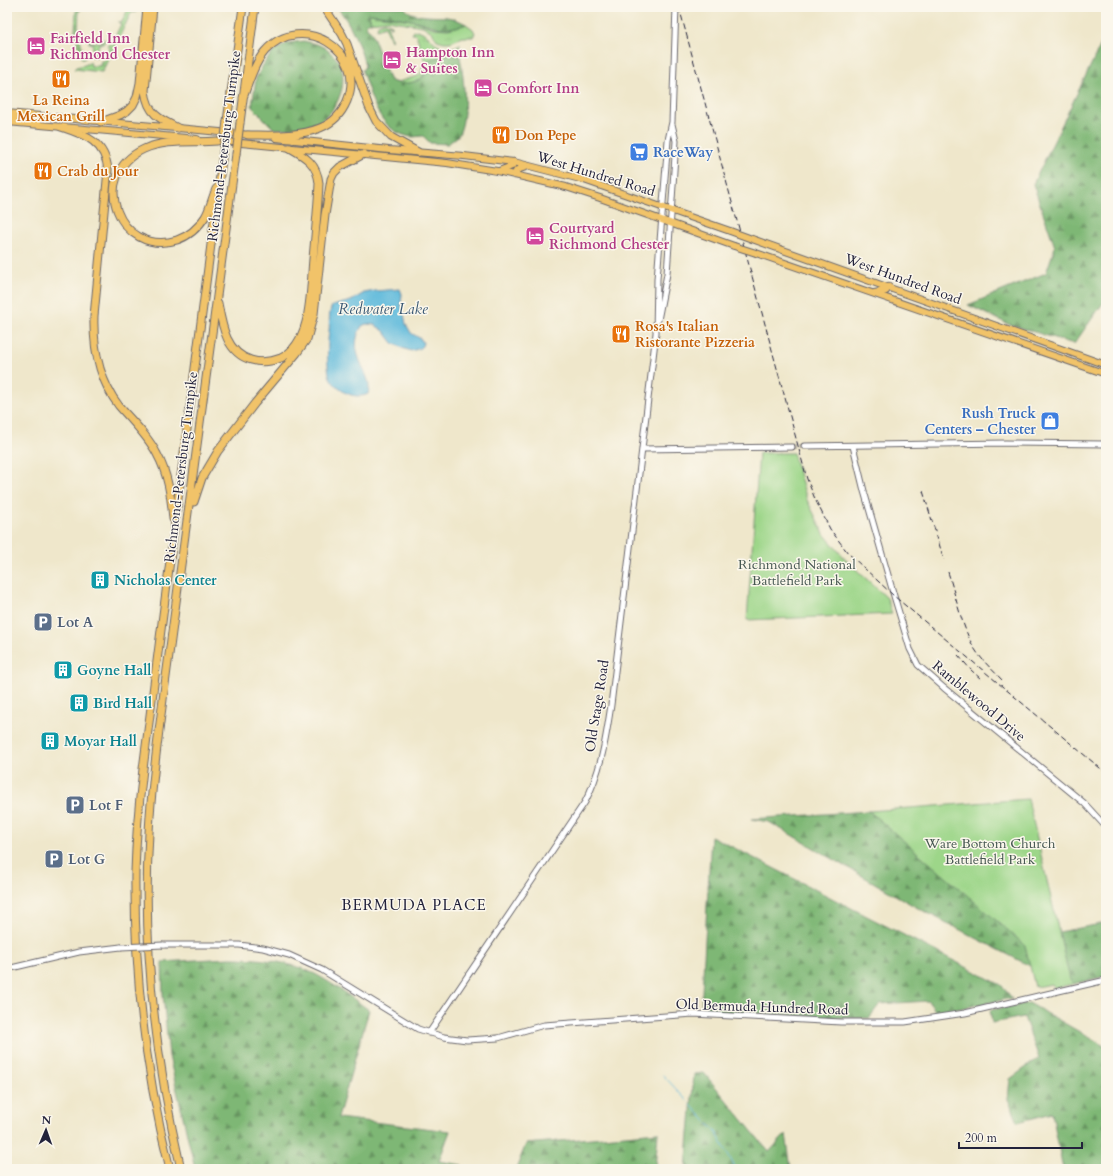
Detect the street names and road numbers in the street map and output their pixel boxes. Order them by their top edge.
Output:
street label: Richmond-Petersburg Turnpike [203,49,245,243]
street label: West Hundred Road [533,147,658,201]
street label: West Hundred Road [841,249,965,309]
street label: Richmond-Petersburg Turnpike [160,370,202,564]
street label: Ramblewood Drive [928,656,1030,746]
street label: Old Stage Road [580,658,614,753]
street label: Old Bermuda Hundred Road [675,994,849,1020]

